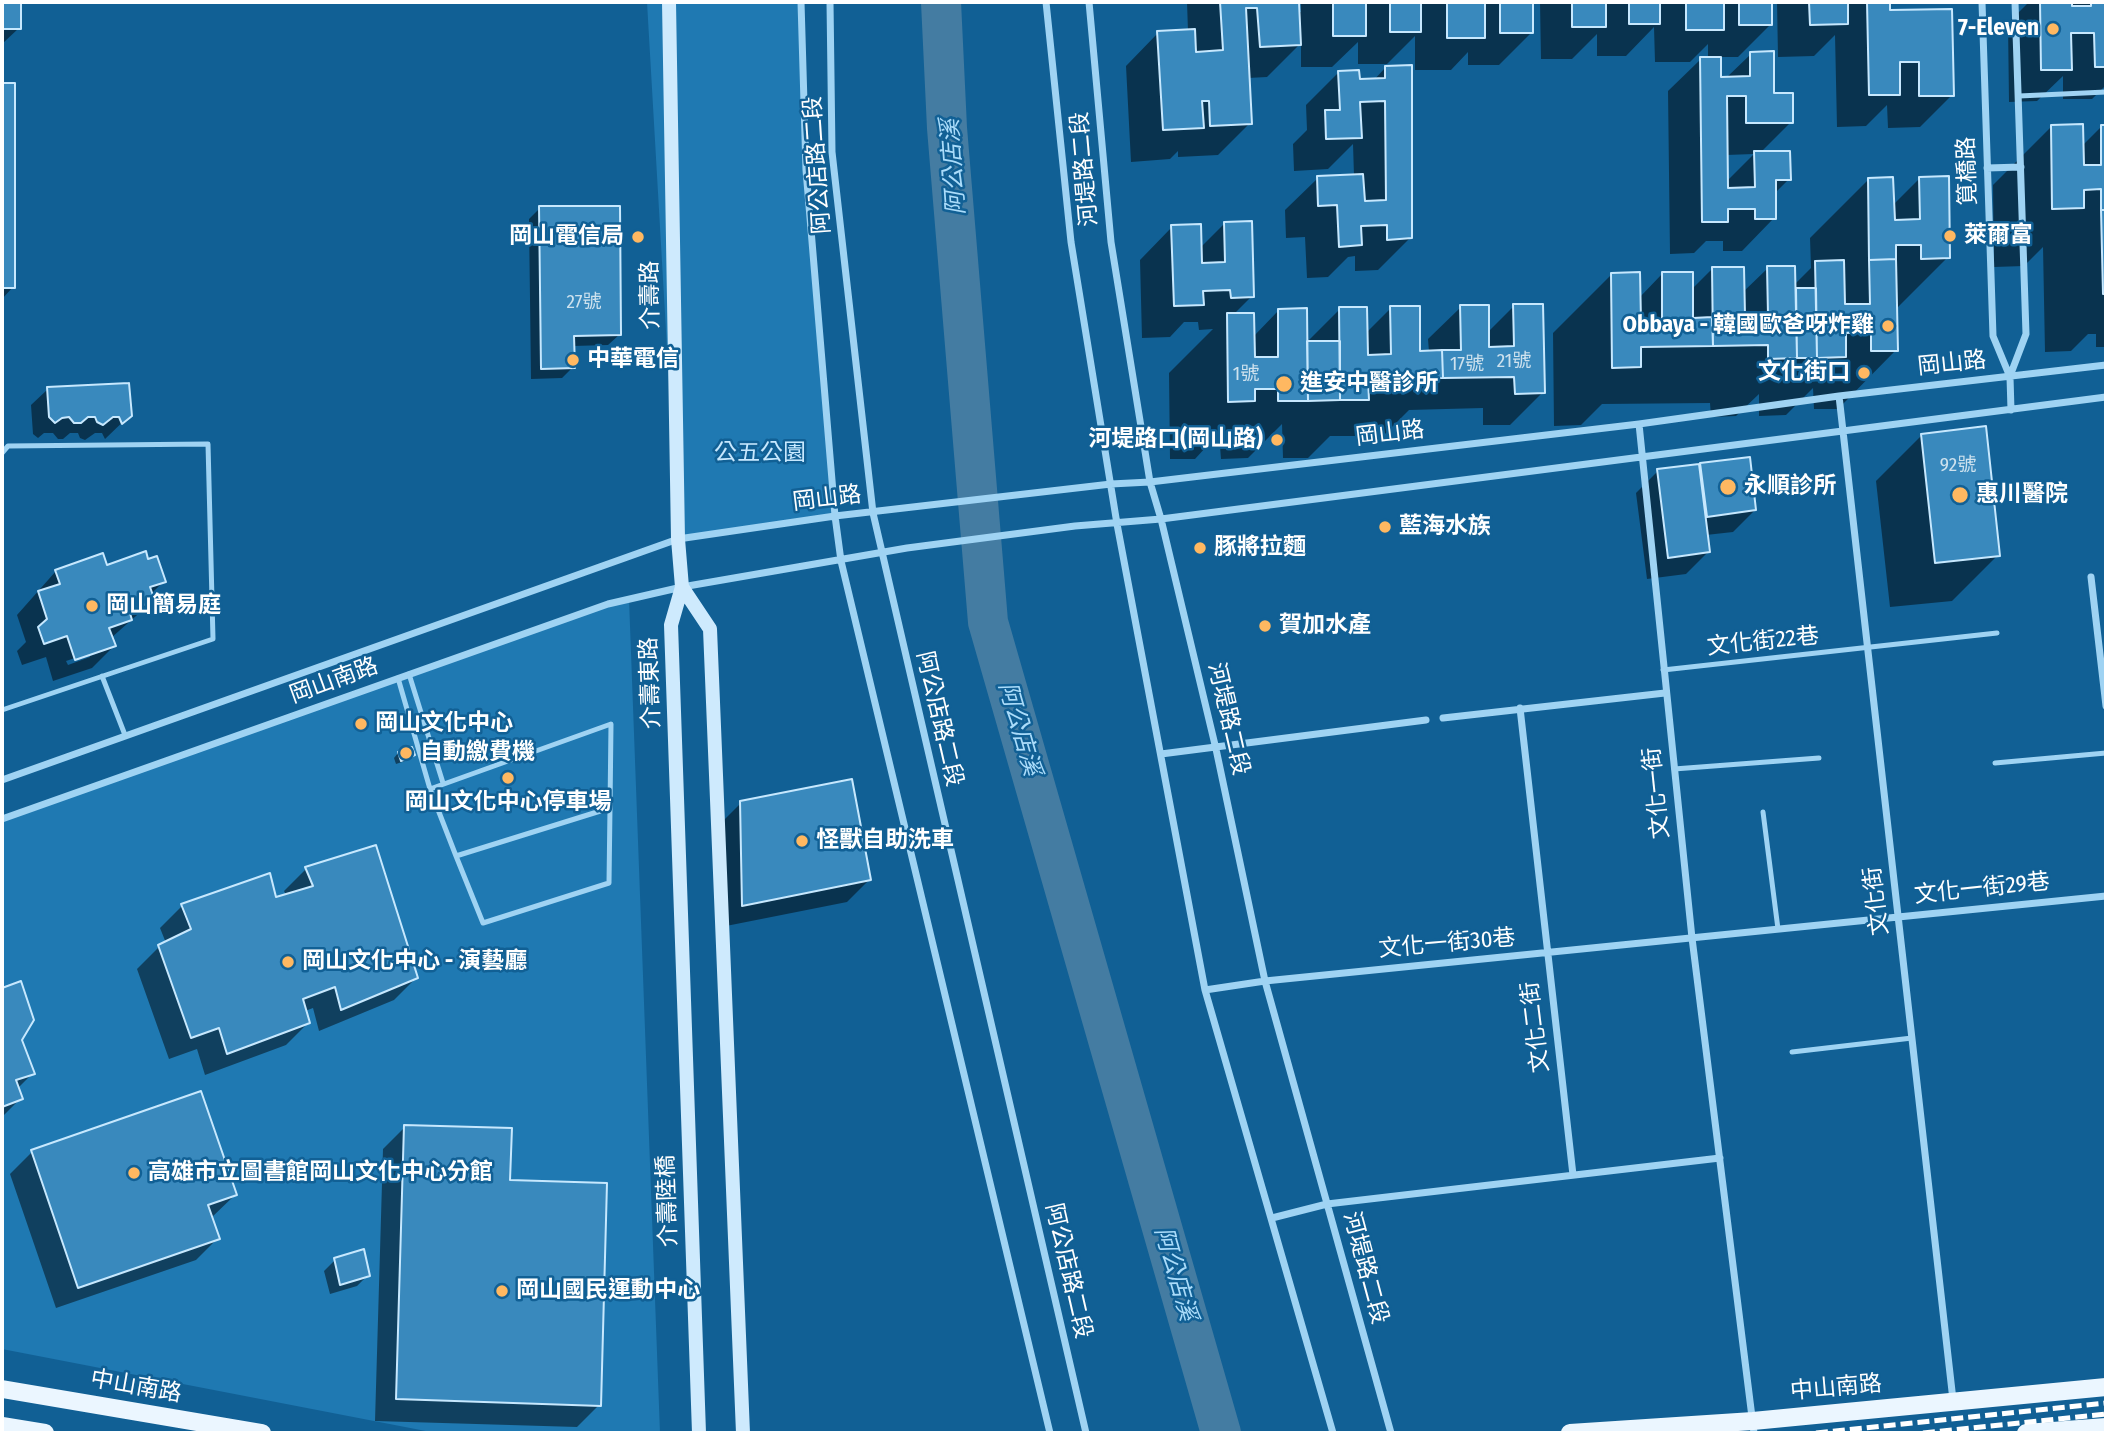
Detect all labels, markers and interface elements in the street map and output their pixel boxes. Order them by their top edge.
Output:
place label: 7-Eleven [1958,15,2039,43]
marker: 7-Eleven [2045,21,2061,37]
street label: 阿公店路二段 [799,95,837,235]
street label: 河堤路二段 [1066,111,1104,227]
water label: 阿公店溪 [936,118,972,216]
street label: 筧橋路 [1953,136,1983,206]
place label: 萊爾富 [1964,222,2033,250]
place label: 岡山電信局 [509,223,624,251]
marker: 萊爾富 [1942,228,1958,244]
marker: 岡山電信局 [630,229,646,245]
street label: 介壽路 [637,260,665,330]
house number: 27號 [567,292,601,314]
place label: Obbaya - 韓國歐爸呀炸雞 [1622,312,1874,340]
marker: Obbaya - 韓國歐爸呀炸雞 [1880,318,1896,334]
place label: 中華電信 [587,346,679,374]
street label: 岡山路 [1916,347,1988,381]
house number: 21號 [1497,351,1531,373]
marker: 中華電信 [565,352,581,368]
house number: 17號 [1450,354,1484,376]
place label: 文化街口 [1758,359,1850,387]
house number: 1號 [1233,364,1259,386]
marker: 文化街口 [1856,365,1872,381]
place label: 進安中醫診所 [1300,370,1438,398]
marker: 進安中醫診所 [1274,374,1294,394]
street label: 岡山路 [1354,416,1426,452]
place label: 河堤路口(岡山路) [1088,426,1263,454]
marker: 河堤路口(岡山路) [1269,432,1285,448]
park label: 公五公園 [714,440,806,468]
house number: 92號 [1940,455,1976,477]
place label: 永順診所 [1744,473,1836,501]
marker: 永順診所 [1718,477,1738,497]
street label: 岡山路 [791,481,863,517]
place label: 惠川醫院 [1976,481,2068,509]
marker: 惠川醫院 [1950,485,1970,505]
place label: 藍海水族 [1399,513,1491,541]
marker: 藍海水族 [1377,519,1393,535]
place label: 豚將拉麵 [1214,534,1306,562]
marker: 豚將拉麵 [1192,540,1208,556]
place label: 岡山簡易庭 [106,592,221,620]
marker: 岡山簡易庭 [84,598,100,614]
place label: 賀加水產 [1279,612,1371,640]
marker: 賀加水產 [1257,618,1273,634]
street label: 文化街22巷 [1706,622,1820,662]
street label: 介壽東路 [636,637,666,729]
street label: 阿公店路二段 [910,649,968,789]
street label: 岡山南路 [286,652,382,710]
street label: 河堤路二段 [1202,660,1254,778]
water label: 阿公店溪 [992,679,1046,779]
place label: 岡山文化中心 [375,710,513,738]
marker: 岡山文化中心 [353,716,369,732]
place label: 自動繳費機 [420,739,535,767]
marker: 自動繳費機 [398,745,414,761]
street label: 文化一街 [1638,746,1676,840]
marker: 岡山文化中心停車場 [500,770,516,786]
place label: 岡山文化中心停車場 [405,789,611,817]
place label: 怪獸自助洗車 [816,827,954,855]
marker: 怪獸自助洗車 [794,833,810,849]
street label: 文化街 [1859,865,1895,937]
street label: 文化一街29巷 [1913,868,2051,910]
street label: 文化一街30巷 [1377,924,1517,964]
place label: 岡山文化中心 - 演藝廳 [302,948,527,976]
marker: 岡山文化中心 - 演藝廳 [280,954,296,970]
street label: 文化二街 [1517,980,1555,1074]
street label: 介壽陸橋 [653,1155,683,1247]
place label: 高雄市立圖書館岡山文化中心分館 [148,1159,493,1187]
marker: 高雄市立圖書館岡山文化中心分館 [126,1165,142,1181]
street label: 阿公店路二段 [1039,1201,1097,1341]
street label: 河堤路二段 [1337,1209,1393,1327]
water label: 阿公店溪 [1148,1224,1202,1324]
place label: 岡山國民運動中心 [516,1277,700,1305]
marker: 岡山國民運動中心 [494,1283,510,1299]
street label: 中山南路 [88,1365,184,1409]
street label: 中山南路 [1789,1370,1883,1406]

